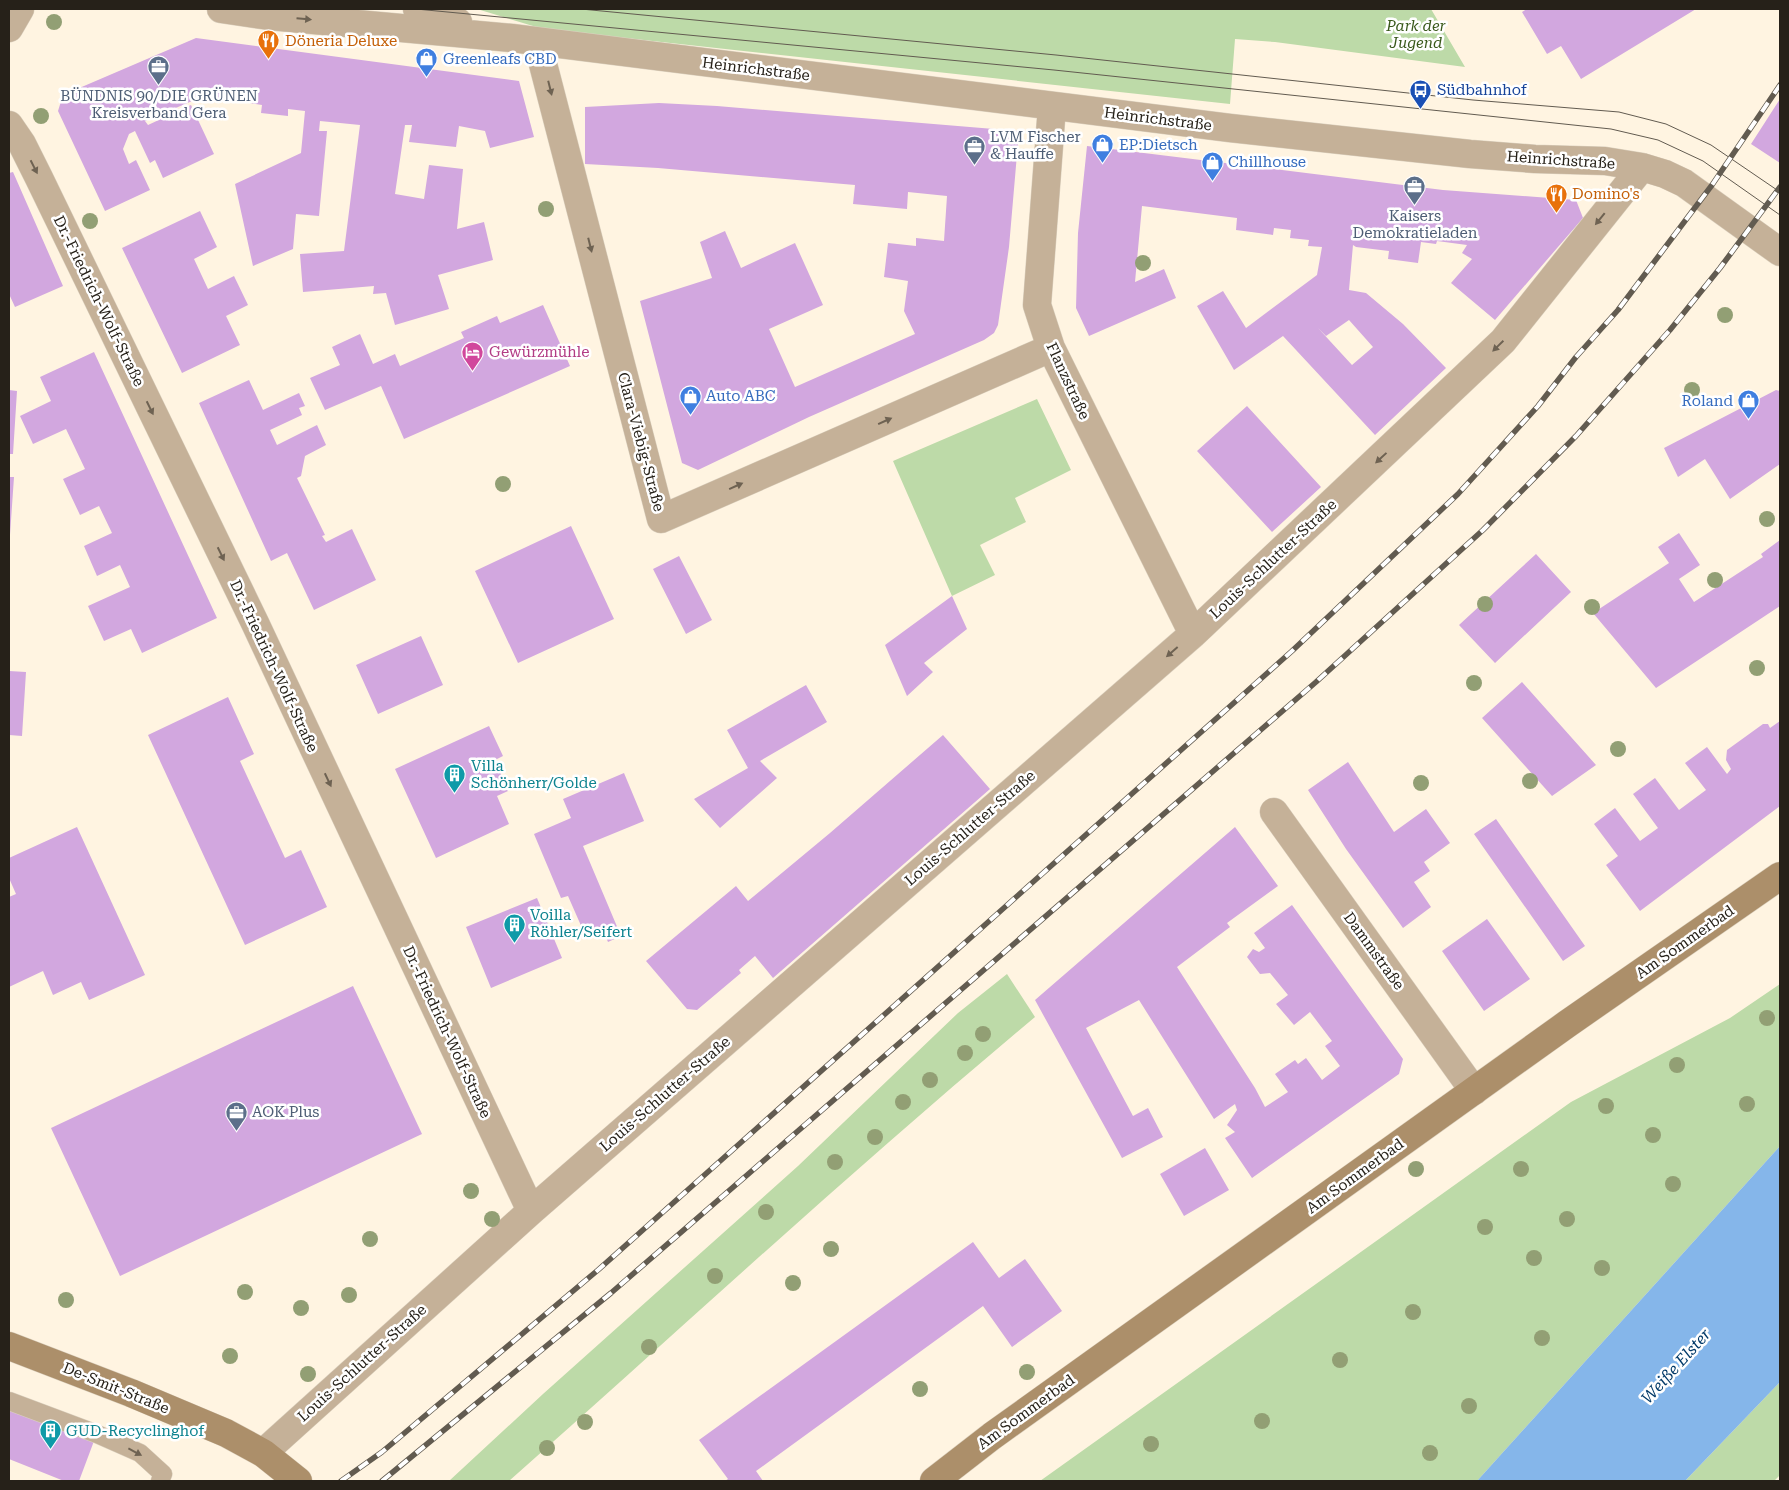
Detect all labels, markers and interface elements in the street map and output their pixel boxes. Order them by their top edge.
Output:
one-way arrow [296,15,312,23]
park label: Park der Jugend [1385,17,1446,52]
restaurant icon: Döneria Deluxe [257,29,281,60]
place label: Döneria Deluxe [285,32,397,50]
shop icon: Greenleafs CBD [415,47,439,78]
place label: Greenleafs CBD [443,50,557,68]
street label: Heinrichstraße [701,53,811,85]
office icon: BÜNDNIS 90/DIE GRÜNEN Kreisverband Gera [147,55,171,86]
bus stop icon: Südbahnhof [1409,78,1433,109]
one-way arrow [546,81,554,96]
place label: Südbahnhof [1437,81,1528,99]
place label: BÜNDNIS 90/DIE GRÜNEN Kreisverband Gera [60,87,258,122]
street label: Heinrichstraße [1103,103,1213,135]
place label: LVM Fischer & Hauffe [990,128,1081,163]
shop icon: EP:Dietsch [1091,133,1115,164]
office icon: LVM Fischer & Hauffe [962,134,986,165]
place label: EP:Dietsch [1119,136,1198,154]
street label: Heinrichstraße [1506,147,1616,173]
shop icon: Chillhouse [1200,150,1224,181]
place label: Chillhouse [1228,153,1306,171]
one-way arrow [30,160,38,174]
office icon: Kaisers Demokratieladen [1403,175,1427,206]
restaurant icon: Domino's [1544,182,1568,213]
place label: Domino's [1572,185,1640,203]
place label: Kaisers Demokratieladen [1353,207,1478,242]
one-way arrow [1595,212,1606,225]
street label: Dr.-Friedrich-Wolf-Straße [50,213,148,389]
one-way arrow [586,238,594,253]
hotel icon: Gewürzmühle [461,340,485,371]
street label: Flanzstraße [1042,340,1094,422]
one-way arrow [1493,340,1505,352]
place label: Gewürzmühle [489,343,589,361]
street label: Clara-Viebig-Straße [614,370,668,514]
shop icon: Auto ABC [678,384,702,415]
place label: Auto ABC [706,387,776,405]
shop icon: Roland [1737,389,1761,420]
place label: Roland [1682,392,1733,410]
one-way arrow [146,400,155,415]
one-way arrow [878,416,892,424]
one-way arrow [1375,452,1387,464]
one-way arrow [729,481,743,489]
street label: Louis-Schlutter-Straße [1206,496,1340,622]
one-way arrow [217,547,225,561]
street label: Dr.-Friedrich-Wolf-Straße [226,577,322,755]
one-way arrow [1166,647,1179,658]
place label: Villa Schönherr/Golde [471,757,597,792]
building icon: Villa Schönherr/Golde [443,763,467,794]
street label: Louis-Schlutter-Straße [901,766,1039,890]
one-way arrow [325,773,333,787]
street label: Am Sommerbad [1632,901,1738,983]
place label: Voilla Röhler/Seifert [530,906,633,941]
street label: Dammstraße [1340,909,1408,993]
building icon: Voilla Röhler/Seifert [502,912,526,943]
street label: Dr.-Friedrich-Wolf-Straße [399,943,495,1121]
street label: Louis-Schlutter-Straße [596,1032,734,1156]
office icon: AOK Plus [224,1100,248,1131]
place label: AOK Plus [252,1103,319,1121]
street label: Am Sommerbad [1303,1135,1407,1217]
street label: Louis-Schlutter-Straße [294,1300,430,1426]
water label: Weiße Elster [1637,1324,1715,1407]
street label: De-Smit-Straße [60,1358,172,1418]
street label: Am Sommerbad [974,1371,1078,1453]
building icon: GUD-Recyclinghof [38,1419,62,1450]
place label: GUD-Recyclinghof [66,1422,205,1440]
one-way arrow [128,1448,142,1456]

